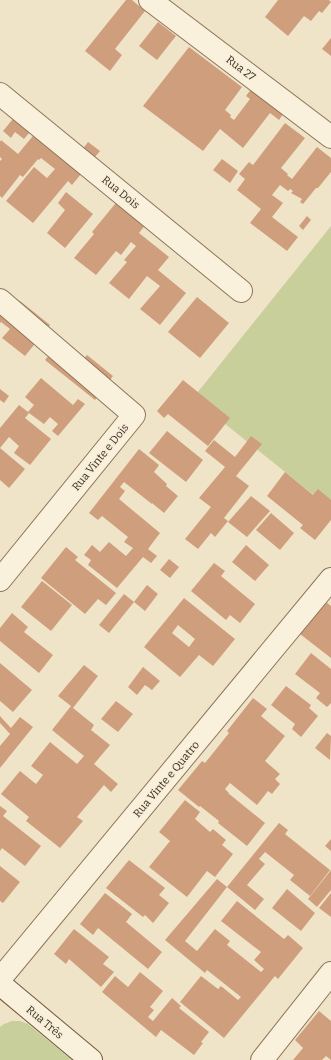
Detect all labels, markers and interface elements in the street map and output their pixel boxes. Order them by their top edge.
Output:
street label: Rua 27 [223,53,258,84]
street label: Rua Dois [99,173,142,212]
street label: Rua Vinte e Dois [69,421,131,493]
street label: Rua Vinte e Quatro [131,738,202,820]
street label: Rua Três [24,1003,66,1042]

